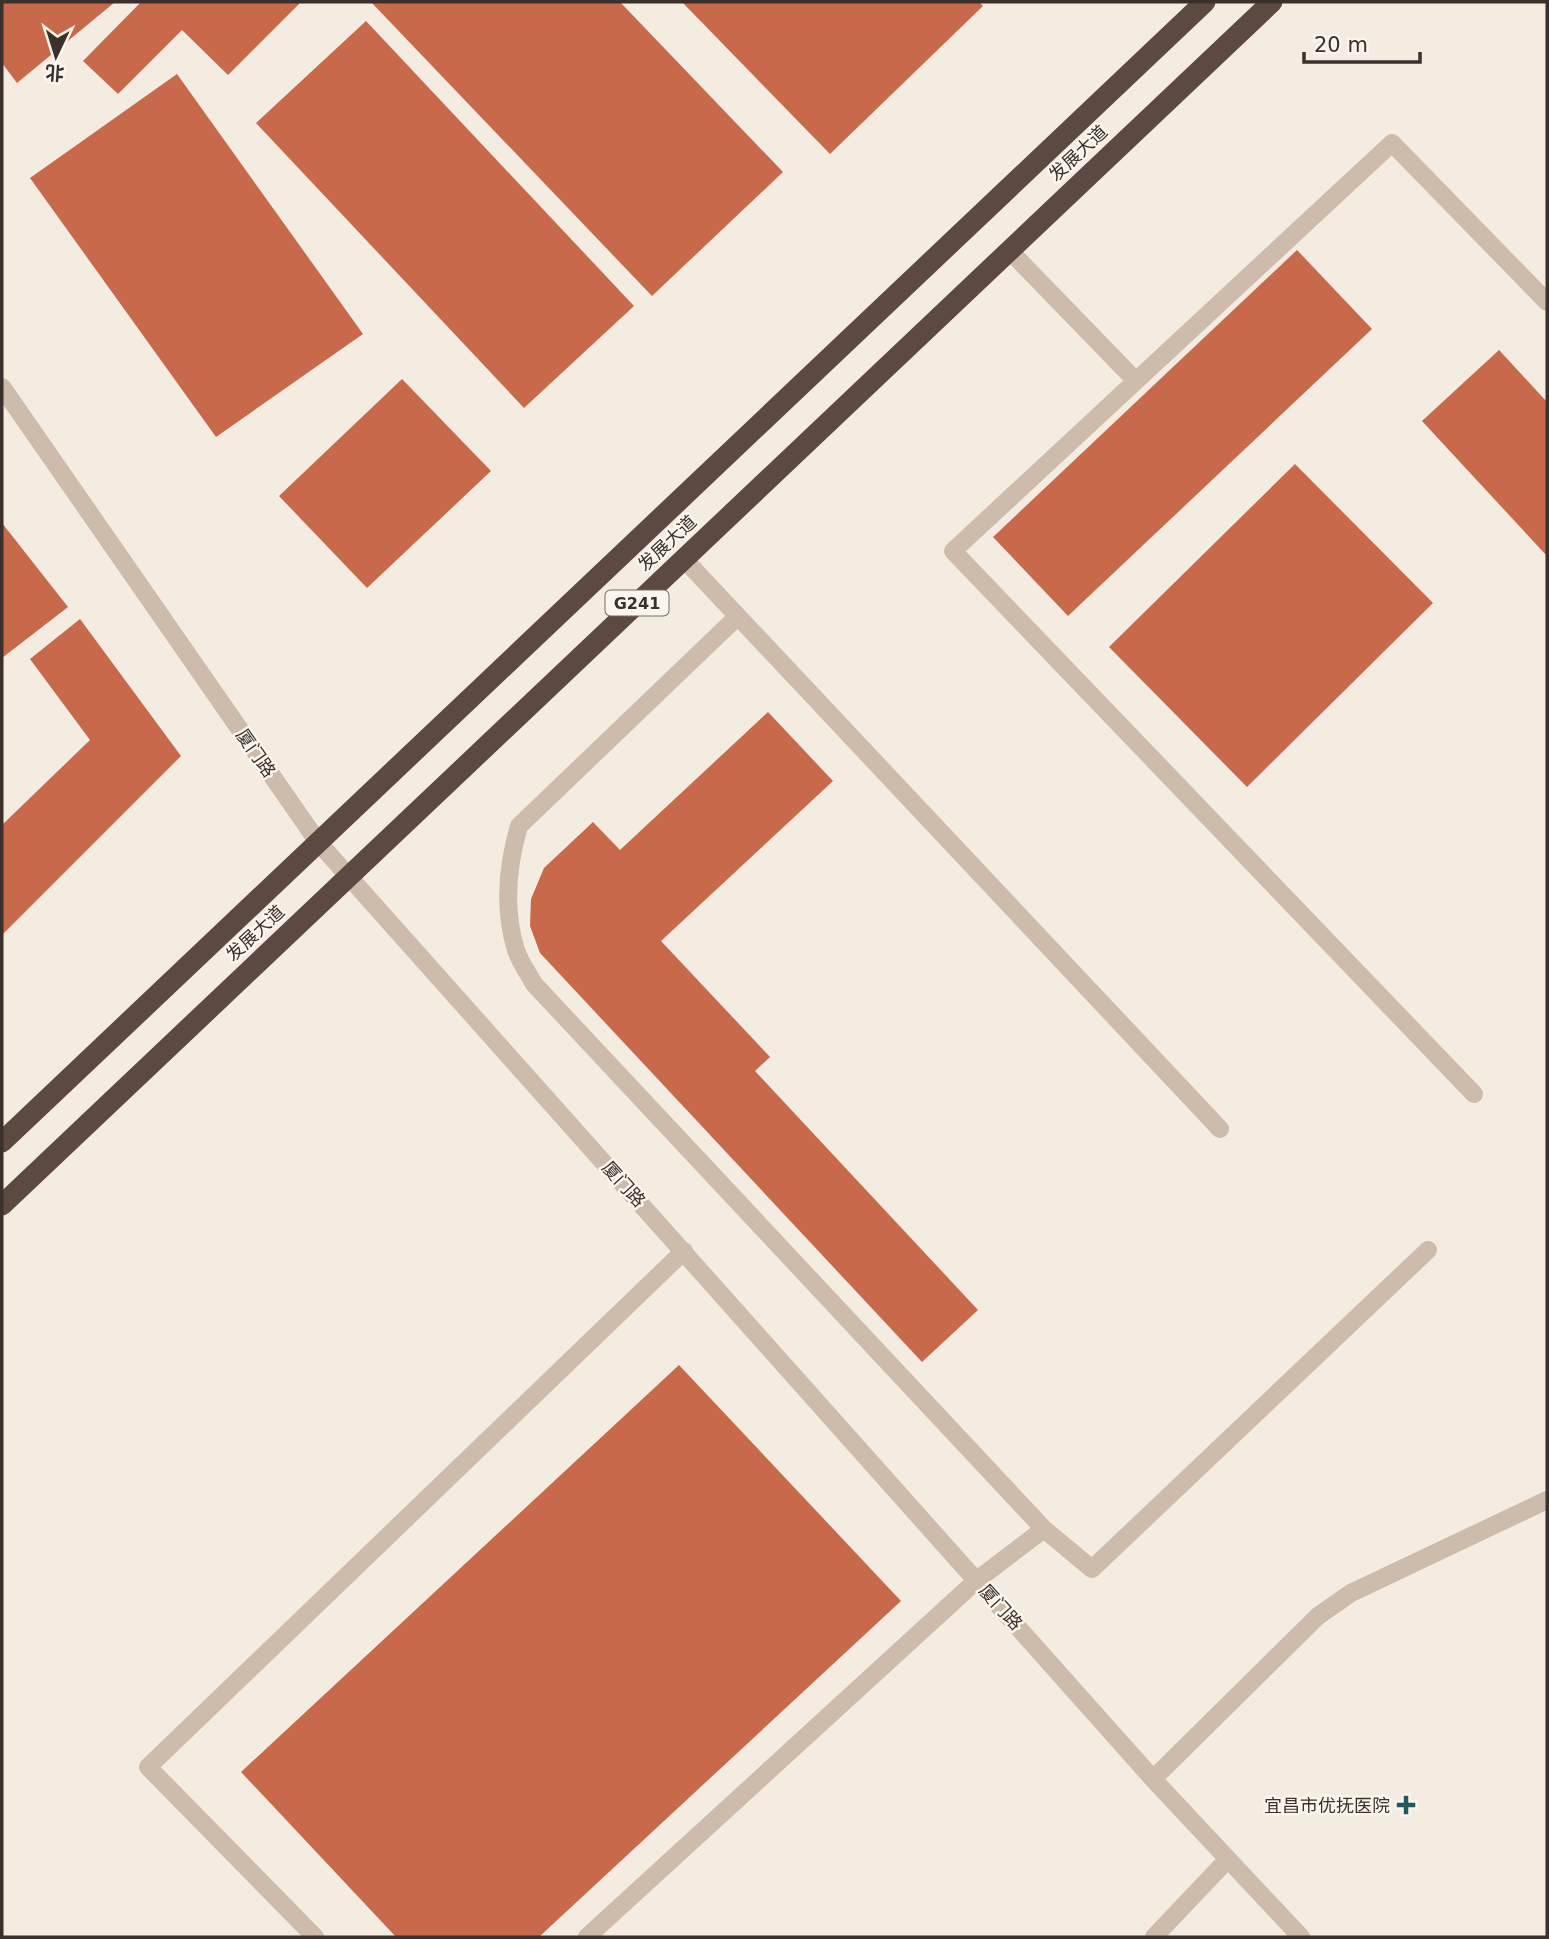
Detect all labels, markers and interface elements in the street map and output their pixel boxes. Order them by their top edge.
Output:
north arrow [21,21,91,91]
scale bar [1304,21,1420,65]
text: 20 m [1314,33,1368,57]
text: 北 [45,61,65,85]
street label: 发展大道 [1045,121,1111,185]
street label: 发展大道 [634,511,700,575]
road number: G241 [606,590,668,616]
street label: 厦门路 [232,725,280,781]
street label: 发展大道 [222,901,288,965]
street label: 厦门路 [598,1157,650,1211]
street label: 厦门路 [975,1580,1027,1634]
place label: 宜昌市优抚医院 [1264,1795,1390,1816]
marker: 宜昌市优抚医院 [1396,1795,1416,1815]

